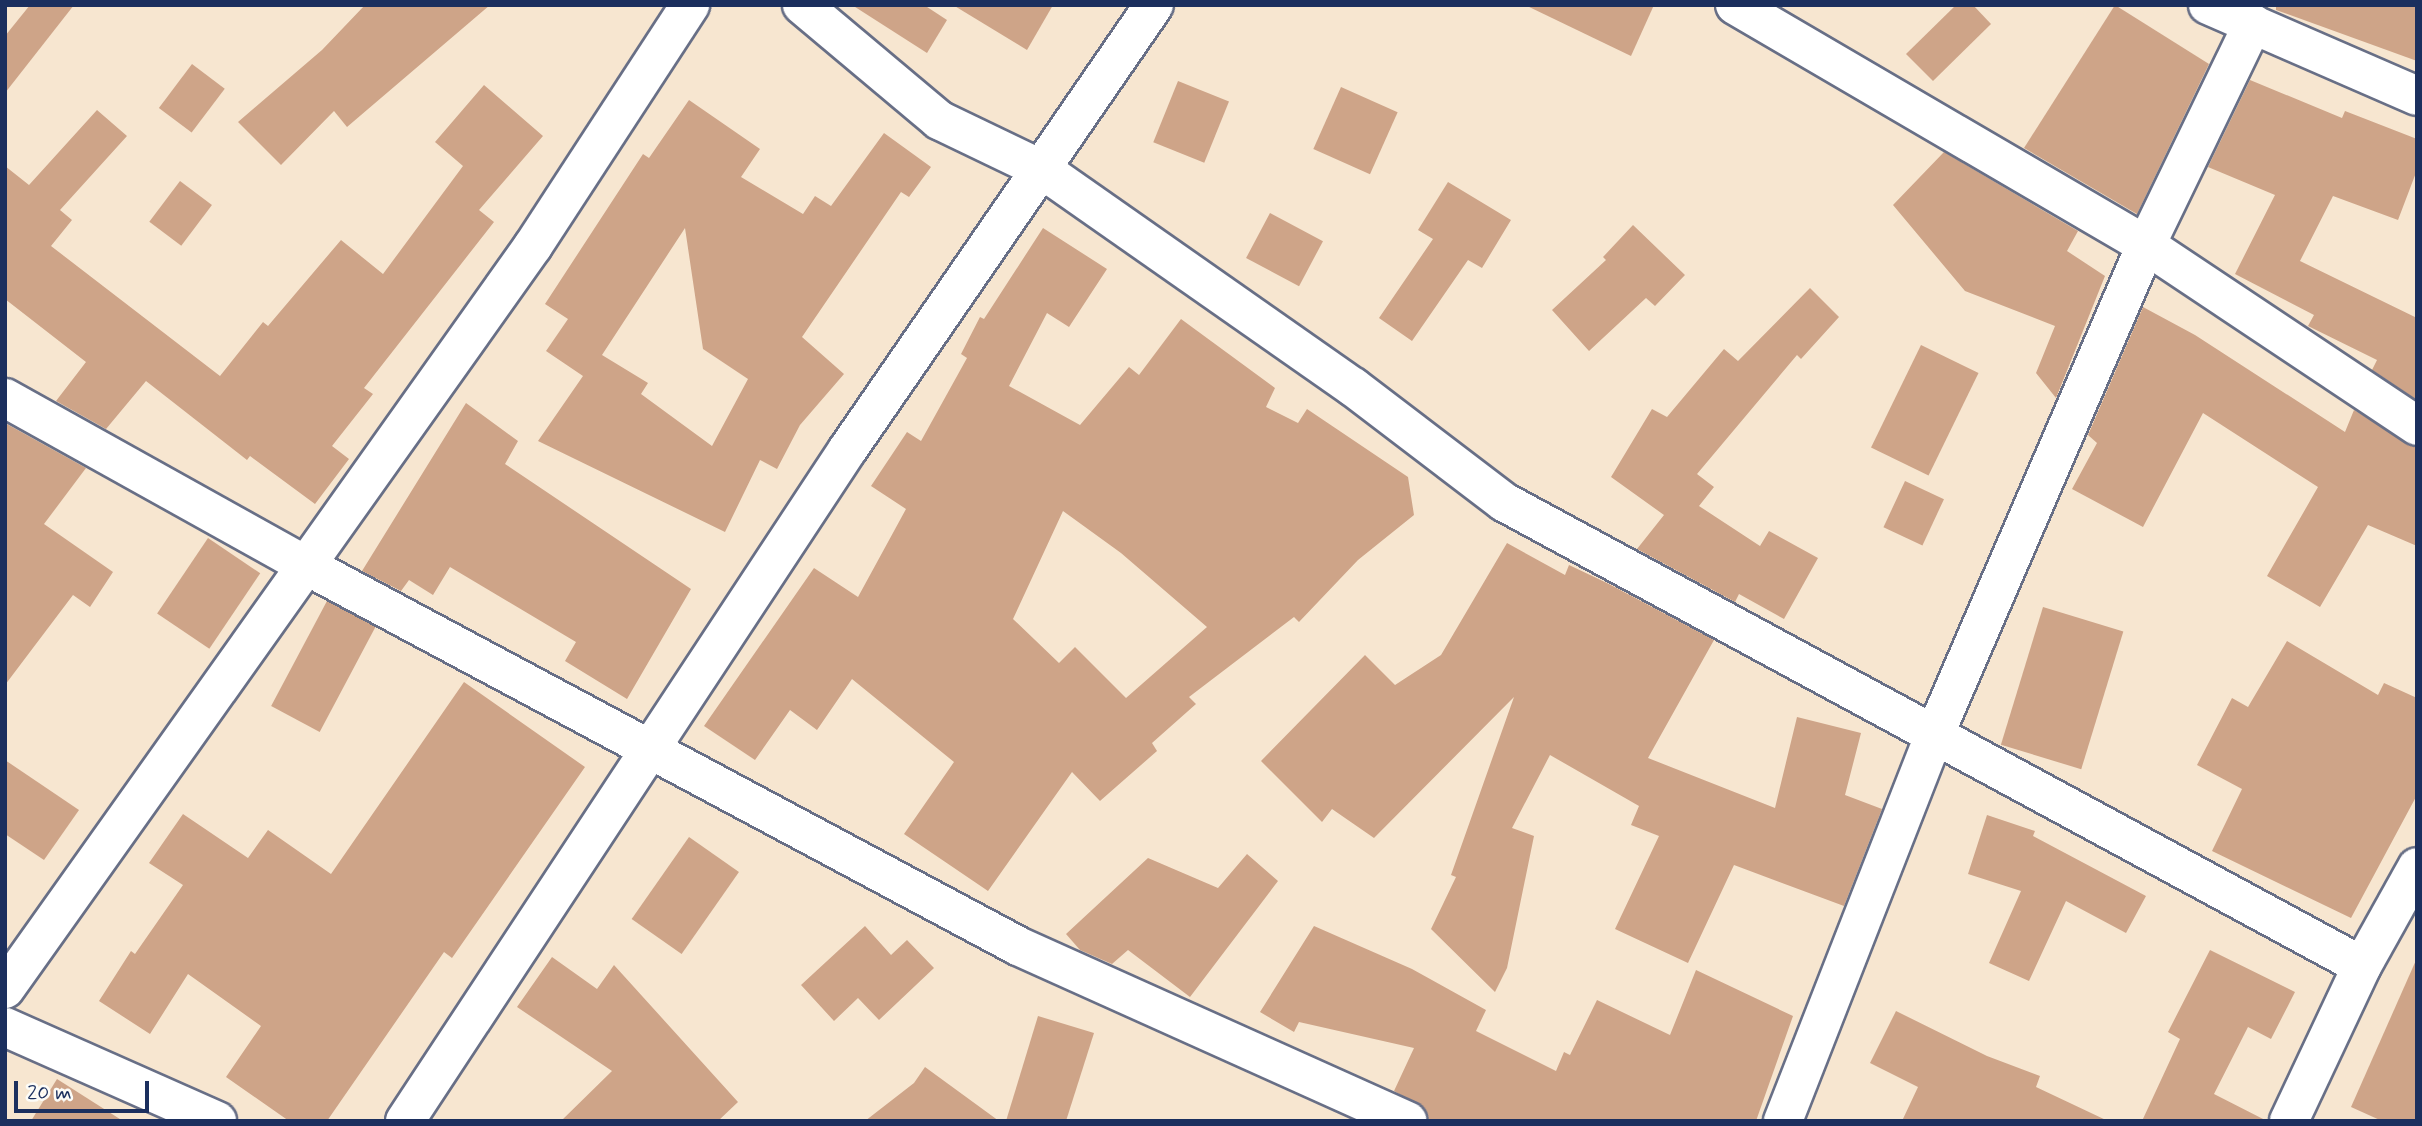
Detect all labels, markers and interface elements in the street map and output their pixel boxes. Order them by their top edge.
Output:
scale bar [18,1066,152,1110]
text: 20 m [27,1079,72,1107]

